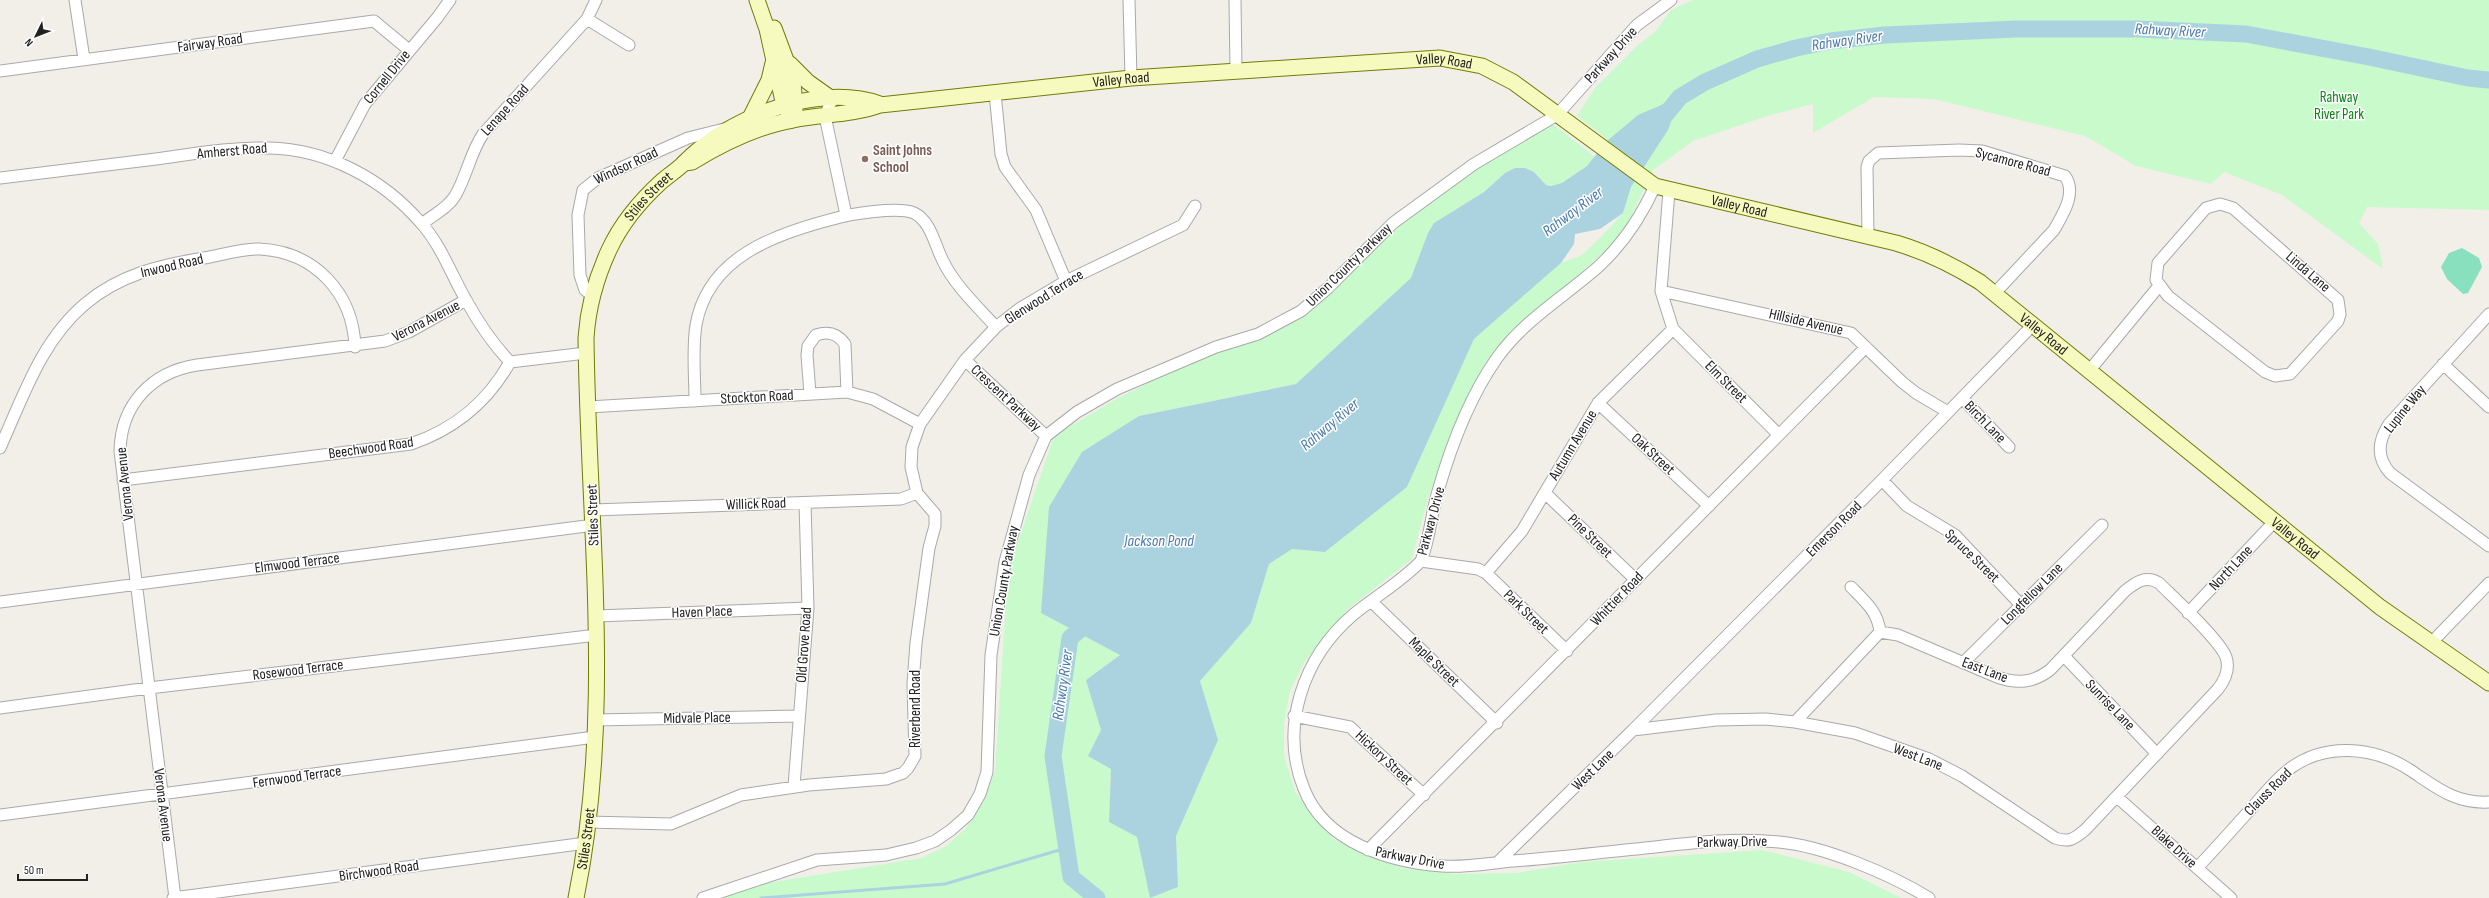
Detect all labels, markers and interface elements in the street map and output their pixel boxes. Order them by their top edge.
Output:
north arrow [16,16,56,56]
water label: Rahway River [2134,20,2206,42]
street label: Parkway Drive [1580,23,1642,87]
water label: Rahway River [1811,27,1884,55]
street label: Fairway Road [176,29,244,57]
text: N [22,36,36,49]
street label: Cornell Drive [359,46,415,108]
street label: Valley Road [1415,49,1474,73]
street label: Valley Road [1092,67,1150,92]
street label: Lenape Road [477,80,533,140]
park label: Rahway River Park [2314,88,2364,124]
street label: Amherst Road [195,138,268,164]
place label: Saint Johns School [873,141,932,177]
street label: Windsor Road [591,143,661,189]
street label: Sycamore Road [1973,143,2053,181]
marker: Saint Johns School [860,154,870,164]
street label: Stiles Street [620,167,676,225]
water label: Rahway River [1539,183,1607,241]
street label: Valley Road [1710,190,1769,222]
street label: Union County Parkway [1302,219,1396,311]
street label: Linda Lane [2282,247,2334,297]
street label: Inwood Road [139,250,205,282]
street label: Glenwood Terrace [1001,265,1087,329]
street label: Verona Avenue [389,296,463,346]
street label: Hillside Avenue [1767,304,1845,340]
street label: Valley Road [2016,309,2072,359]
street label: Elm Street [1701,357,1752,408]
street label: Crescent Parkway [967,360,1045,436]
street label: Lupine Way [2380,381,2430,437]
street label: Stockton Road [720,386,794,408]
water label: Rahway River [1297,395,1364,455]
street label: Birch Lane [1960,397,2010,447]
street label: Autumn Avenue [1544,406,1601,484]
street label: Oak Street [1627,429,1679,479]
street label: Beechwood Road [327,433,415,463]
street label: Verona Avenue [112,446,138,522]
street label: Stiles Street [582,483,604,546]
street label: Parkway Drive [1413,485,1449,557]
street label: Willick Road [726,493,786,515]
street label: Emerson Road [1802,497,1866,561]
street label: Pine Street [1563,510,1617,562]
street label: Valley Road [2267,513,2323,563]
street label: Union County Parkway [985,524,1023,638]
street label: Spruce Street [1941,525,2004,587]
water label: Jackson Pond [1123,532,1194,551]
street label: North Lane [2205,541,2257,595]
street label: Elmwood Terrace [254,548,340,578]
street label: Longfellow Lane [1997,559,2067,629]
street label: Whittier Road [1586,568,1648,630]
street label: Park Street [1499,586,1553,639]
street label: Haven Place [671,601,733,623]
street label: Old Grove Road [792,607,816,683]
street label: Maple Street [1404,633,1464,691]
water label: Rahway River [1049,648,1077,721]
street label: East Lane [1959,653,2011,687]
street label: Rosewood Terrace [252,655,344,685]
street label: Riverbend Road [906,670,925,748]
street label: Sunrise Lane [2081,675,2139,735]
street label: Midvale Place [663,708,731,728]
street label: Hickory Street [1351,726,1417,790]
street label: West Lane [1890,739,1946,775]
street label: West Lane [1568,745,1618,795]
street label: Fernwood Terrace [252,761,342,793]
street label: Clauss Road [2240,764,2296,820]
street label: Verona Avenue [149,767,177,843]
street label: Stiles Street [572,807,599,871]
street label: Blake Drive [2147,821,2201,873]
street label: Parkway Drive [1697,832,1767,852]
street label: Parkway Drive [1374,842,1446,874]
scale bar [18,856,87,882]
street label: Birchwood Road [338,856,420,886]
text: 50 m [24,863,44,878]

